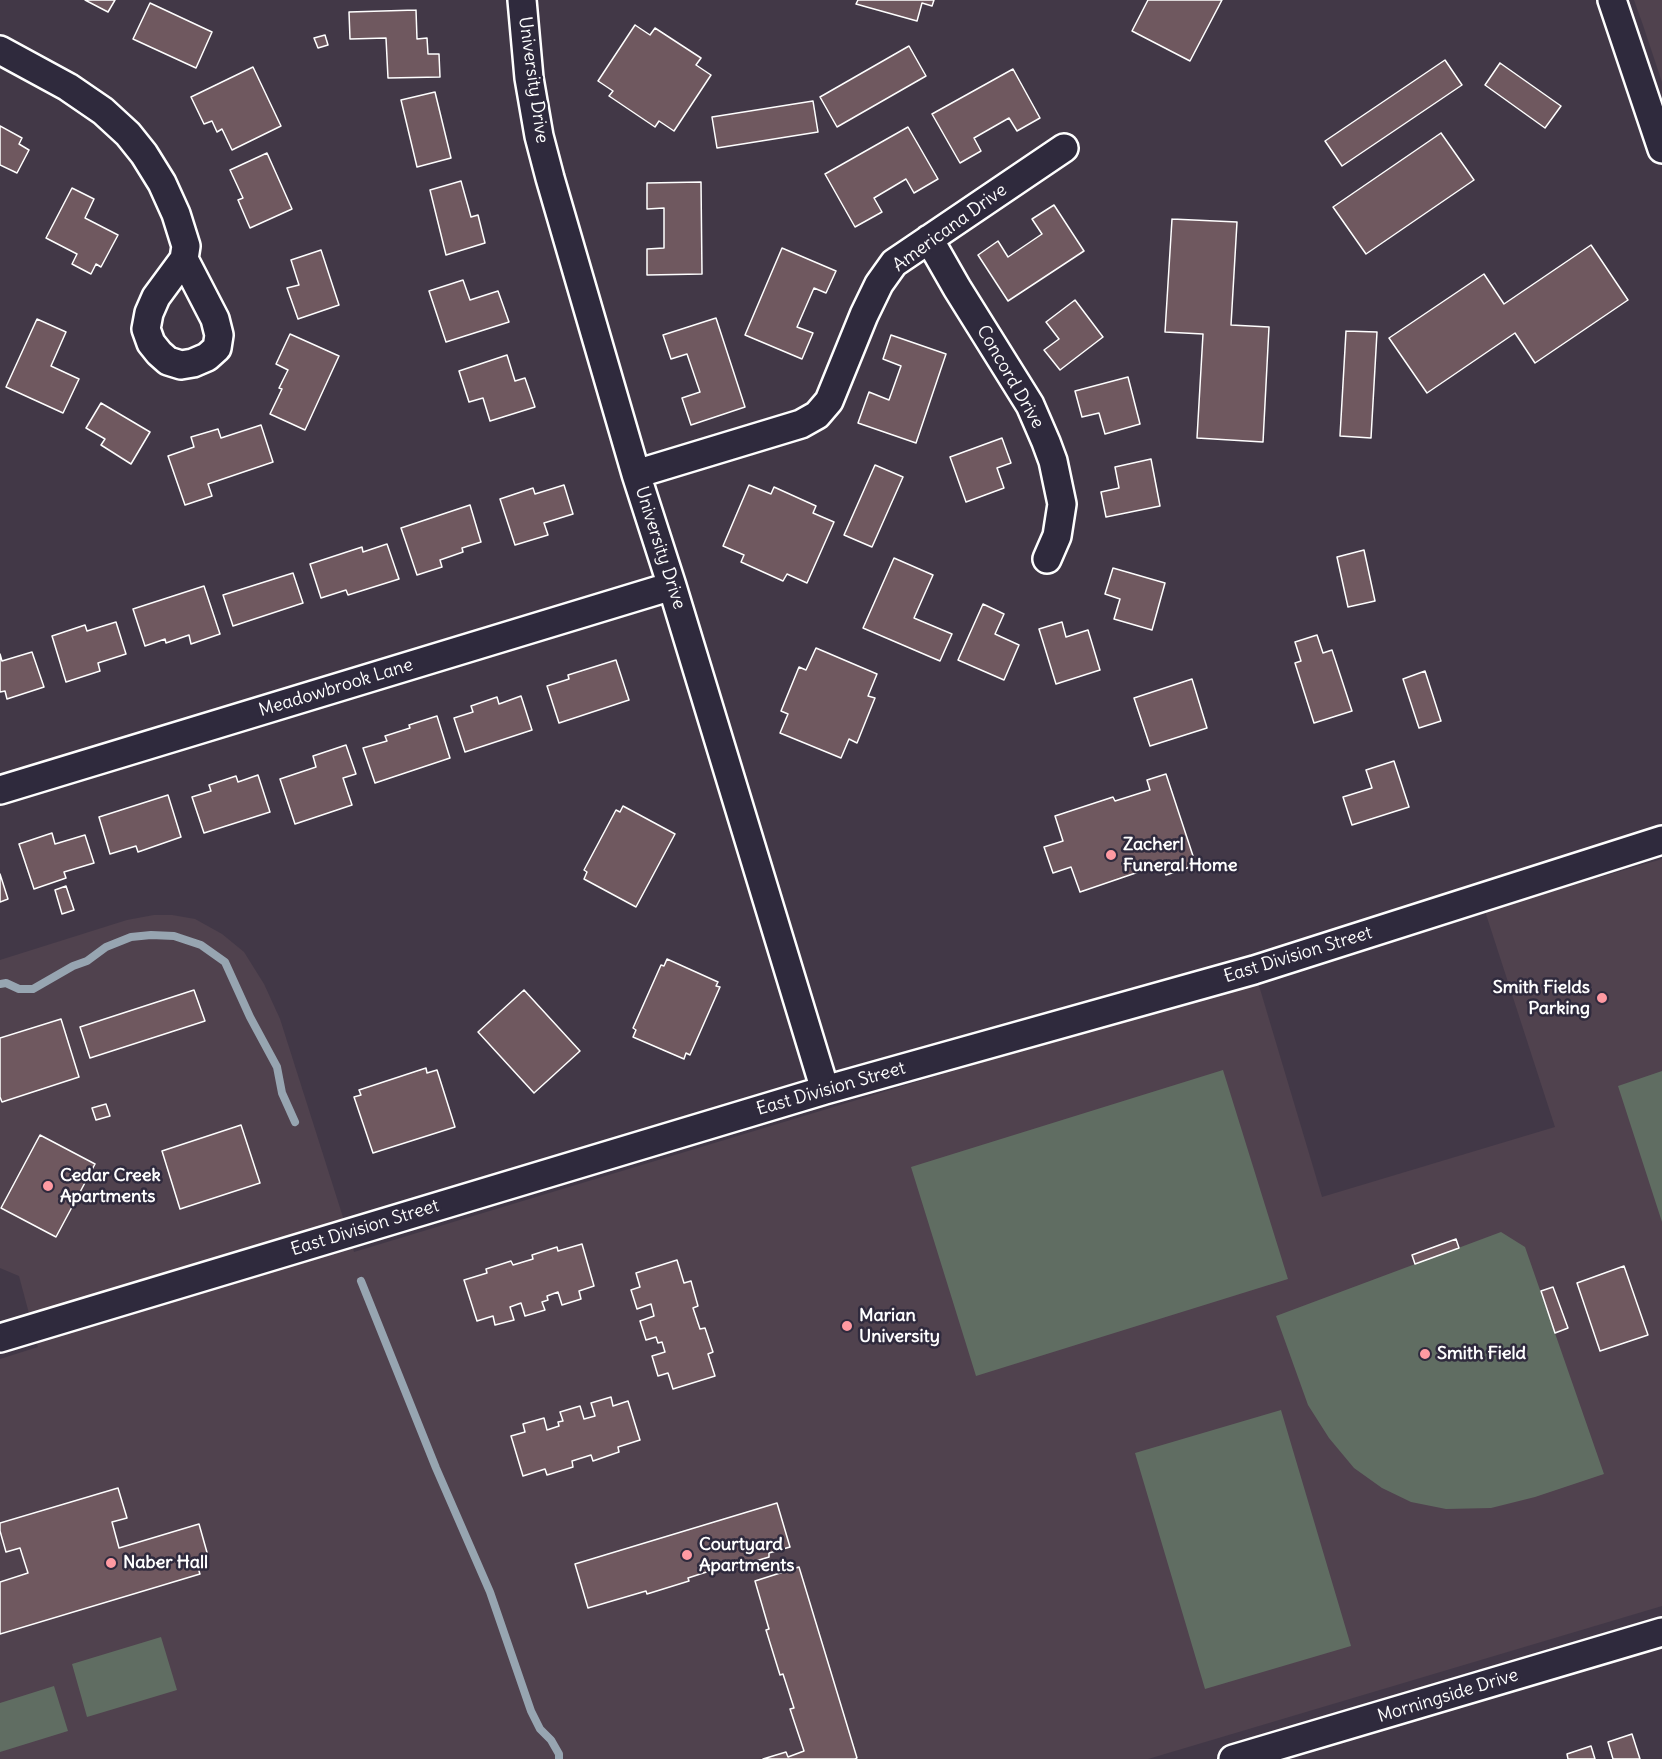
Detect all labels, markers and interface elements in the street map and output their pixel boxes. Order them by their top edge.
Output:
street label: University Drive [513,15,553,145]
street label: Americana Drive [889,180,1011,276]
street label: Concord Drive [972,321,1048,433]
street label: University Drive [630,484,690,612]
street label: Meadowbrook Lane [256,654,416,722]
place label: Zacherl Funeral Home [1123,834,1237,876]
marker: Zacherl Funeral Home [1104,848,1118,862]
street label: East Division Street [1221,922,1375,988]
place label: Smith Fields Parking [1493,977,1590,1020]
marker: Smith Fields Parking [1595,991,1609,1005]
street label: East Division Street [754,1057,908,1121]
place label: Cedar Creek Apartments [60,1165,161,1208]
marker: Cedar Creek Apartments [41,1179,55,1193]
street label: East Division Street [288,1195,442,1261]
place label: Marian University [859,1305,940,1348]
marker: Marian University [840,1319,854,1333]
place label: Smith Field [1437,1343,1526,1365]
marker: Smith Field [1418,1347,1432,1361]
place label: Courtyard Apartments [699,1534,795,1576]
marker: Courtyard Apartments [680,1548,694,1562]
place label: Naber Hall [123,1552,208,1574]
marker: Naber Hall [104,1556,118,1570]
street label: Morningside Drive [1375,1664,1521,1728]

